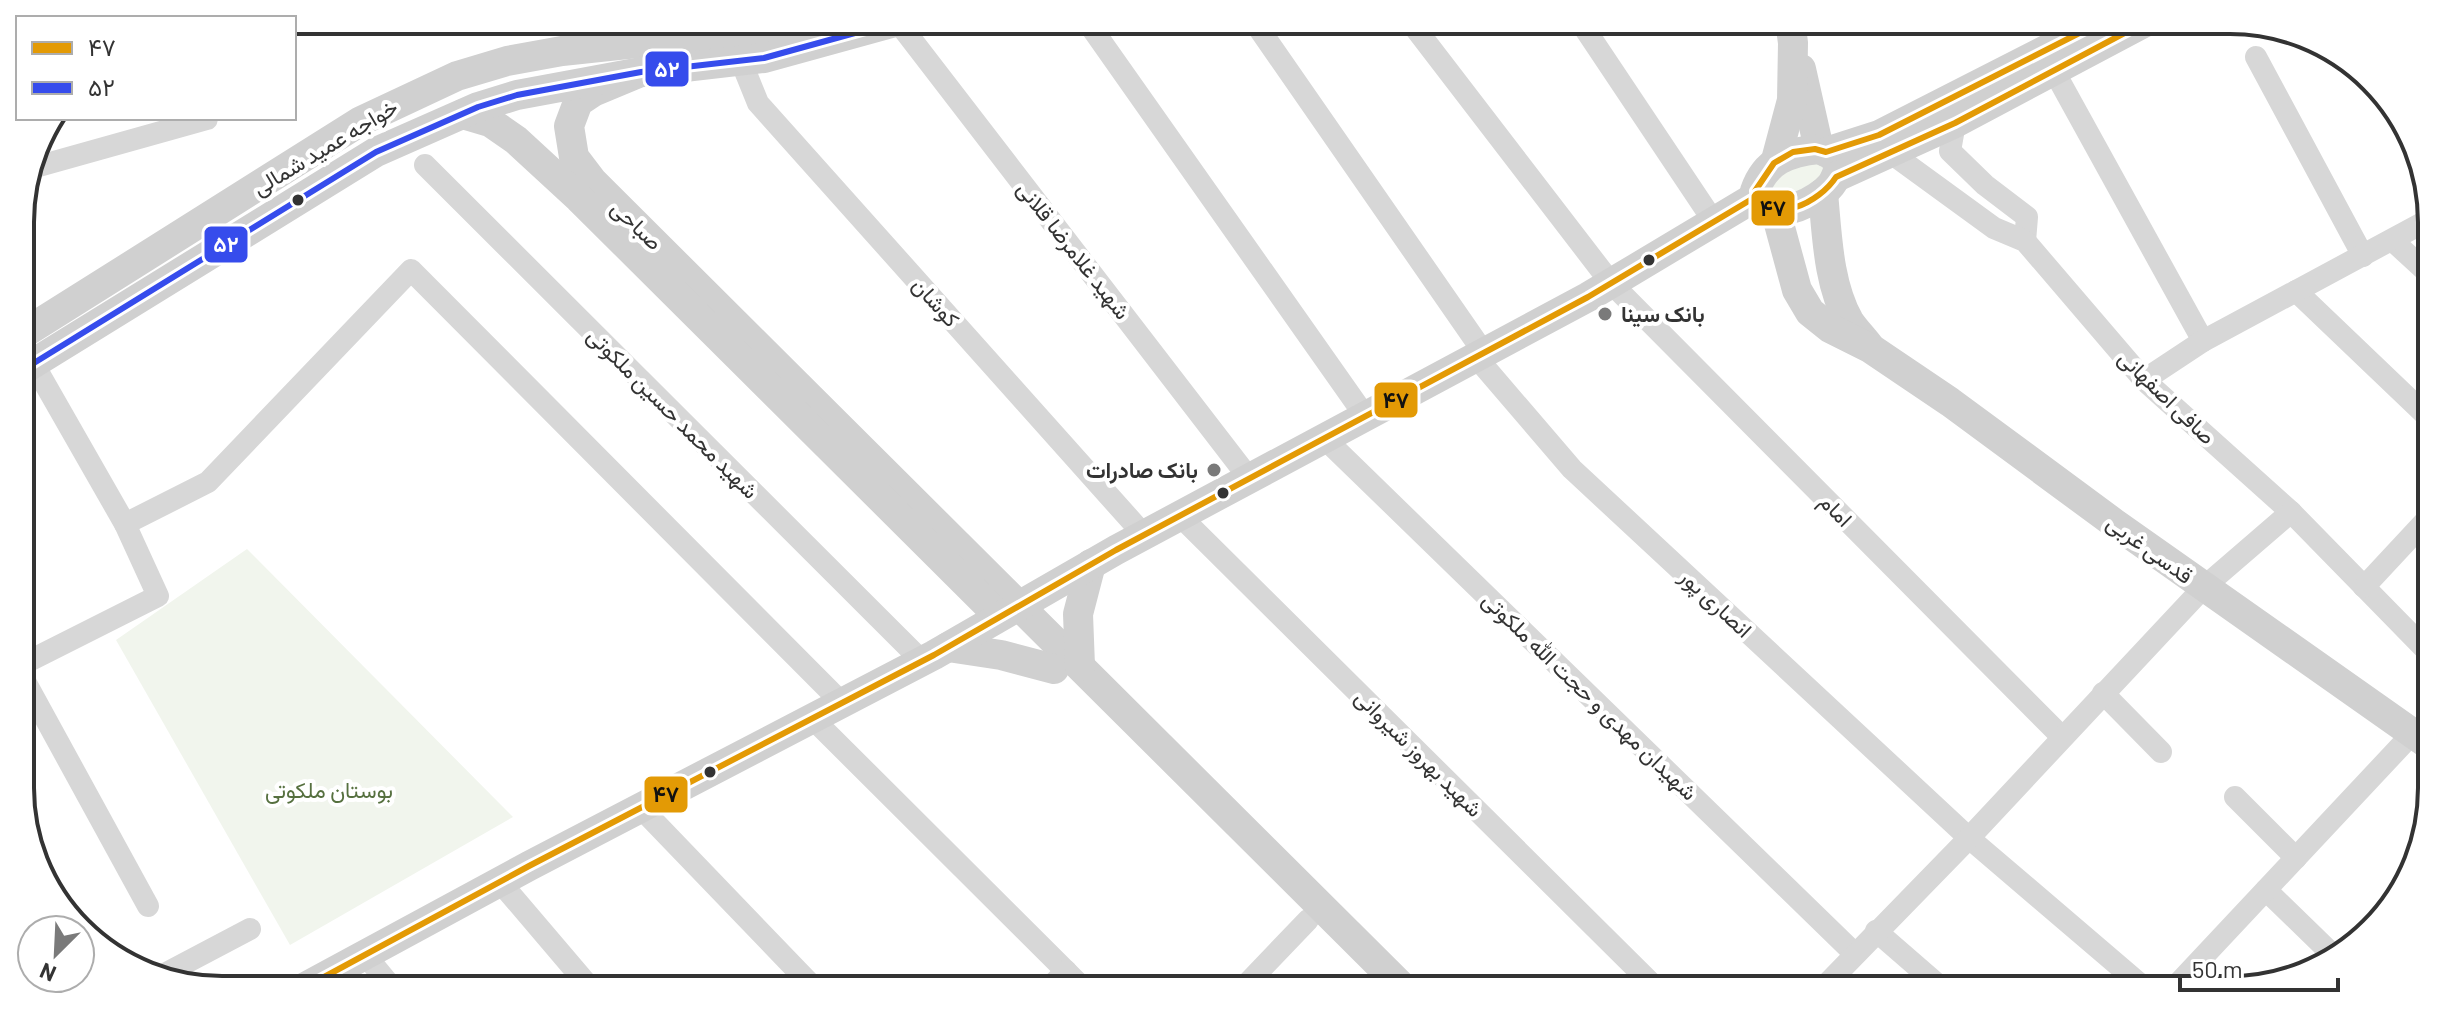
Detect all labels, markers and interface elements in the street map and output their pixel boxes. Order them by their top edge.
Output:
legend [16,16,296,120]
text: ۴۷ [88,32,116,61]
line badge: ۵۲ [644,50,690,88]
text: ۵۲ [654,55,680,81]
text: ۵۲ [88,72,115,101]
street label: خواجه عمید شمالی [247,93,403,201]
street label: شهید غلامرضا قلانی [1011,175,1137,325]
line badge: ۴۷ [1750,189,1796,227]
unlabelled marker [290,192,306,208]
street label: صباحی [605,194,669,256]
text: ۴۷ [1760,194,1786,220]
line badge: ۵۲ [203,225,249,264]
text: ۵۲ [213,230,239,256]
unlabelled marker [1641,252,1657,268]
street label: کوشان [906,271,966,333]
place label: بانک سینا [1621,300,1705,328]
marker: بانک سینا [1596,305,1614,323]
street label: شهید محمد حسین ملکوتی [581,321,765,505]
street label: صافی اصفهانی [2112,344,2222,450]
line badge: ۴۷ [1373,381,1419,419]
text: ۴۷ [1383,386,1409,412]
place label: بانک صادرات [1086,456,1198,484]
marker: بانک صادرات [1205,461,1223,479]
unlabelled marker [1215,485,1231,501]
street label: امام [1813,487,1859,533]
street label: قدسی غربی [2101,508,2199,590]
street label: انصاری پور [1673,562,1758,644]
street label: شهیدان مهدی و حجت الله ملکوتی [1477,586,1703,806]
street label: شهید بهروز شیروانی [1349,683,1489,823]
unlabelled marker [702,764,718,780]
line badge: ۴۷ [643,775,689,814]
park label: بوستان ملکوتی [265,776,393,804]
text: ۴۷ [653,780,679,806]
north arrow [16,914,96,994]
scale bar [2180,942,2338,992]
text: 50 m [2192,954,2243,983]
text: N [35,958,59,988]

